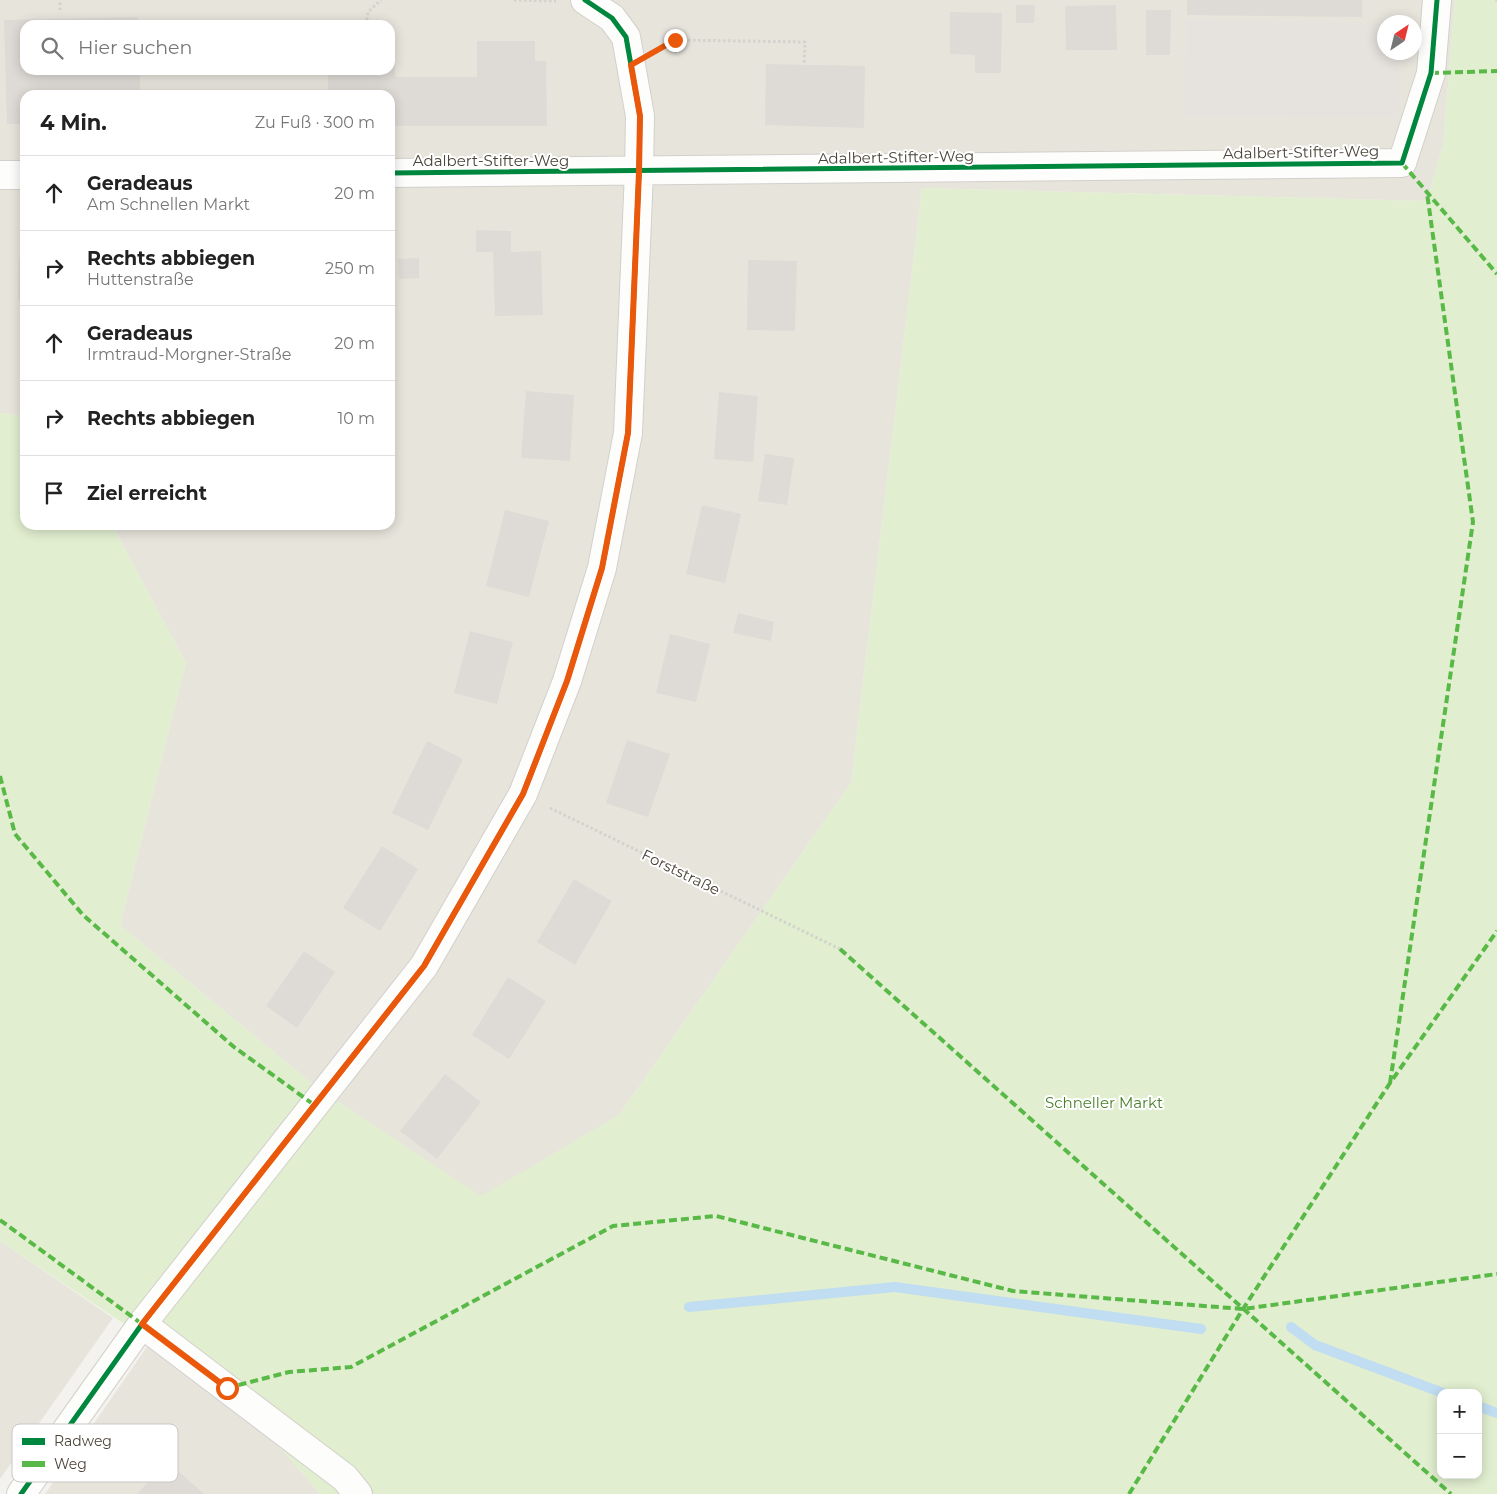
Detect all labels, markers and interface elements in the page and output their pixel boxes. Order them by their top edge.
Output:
north arrow [1377,15,1422,60]
search box [20,20,395,75]
route end [664,29,687,52]
icon: search [38,34,66,62]
text: Hier suchen [78,36,192,59]
text: 4 Min. [40,110,107,135]
text: Zu Fuß · 300 m [255,113,375,132]
street label: Adalbert-Stifter-Weg [1223,141,1379,163]
street label: Adalbert-Stifter-Weg [818,146,974,168]
street label: Adalbert-Stifter-Weg [413,151,569,170]
text: Geradeaus [87,172,193,195]
icon: ahead [40,179,68,207]
text: 20 m [334,184,375,203]
text: Am Schnellen Markt [87,195,250,214]
text: Rechts abbiegen [87,247,255,270]
icon: right [40,254,68,282]
text: 250 m [325,259,375,278]
text: Huttenstraße [87,270,194,289]
text: Geradeaus [87,322,193,345]
icon: ahead [40,329,68,357]
text: 20 m [334,334,375,353]
text: Irmtraud-Morgner-Straße [87,345,291,364]
icon: right [40,404,68,432]
text: Rechts abbiegen [87,407,255,430]
text: 10 m [337,409,375,428]
icon: arrive [40,479,68,507]
text: Ziel erreicht [87,482,207,505]
street label: Forststraße [639,845,723,899]
park label: Schneller Markt [1045,1093,1163,1112]
route start [216,1377,239,1400]
map controls [1437,1389,1482,1479]
button: + [1437,1389,1482,1434]
legend [12,1424,178,1482]
text: Radweg [54,1432,112,1450]
button: − [1437,1434,1482,1479]
text: Weg [54,1455,87,1473]

